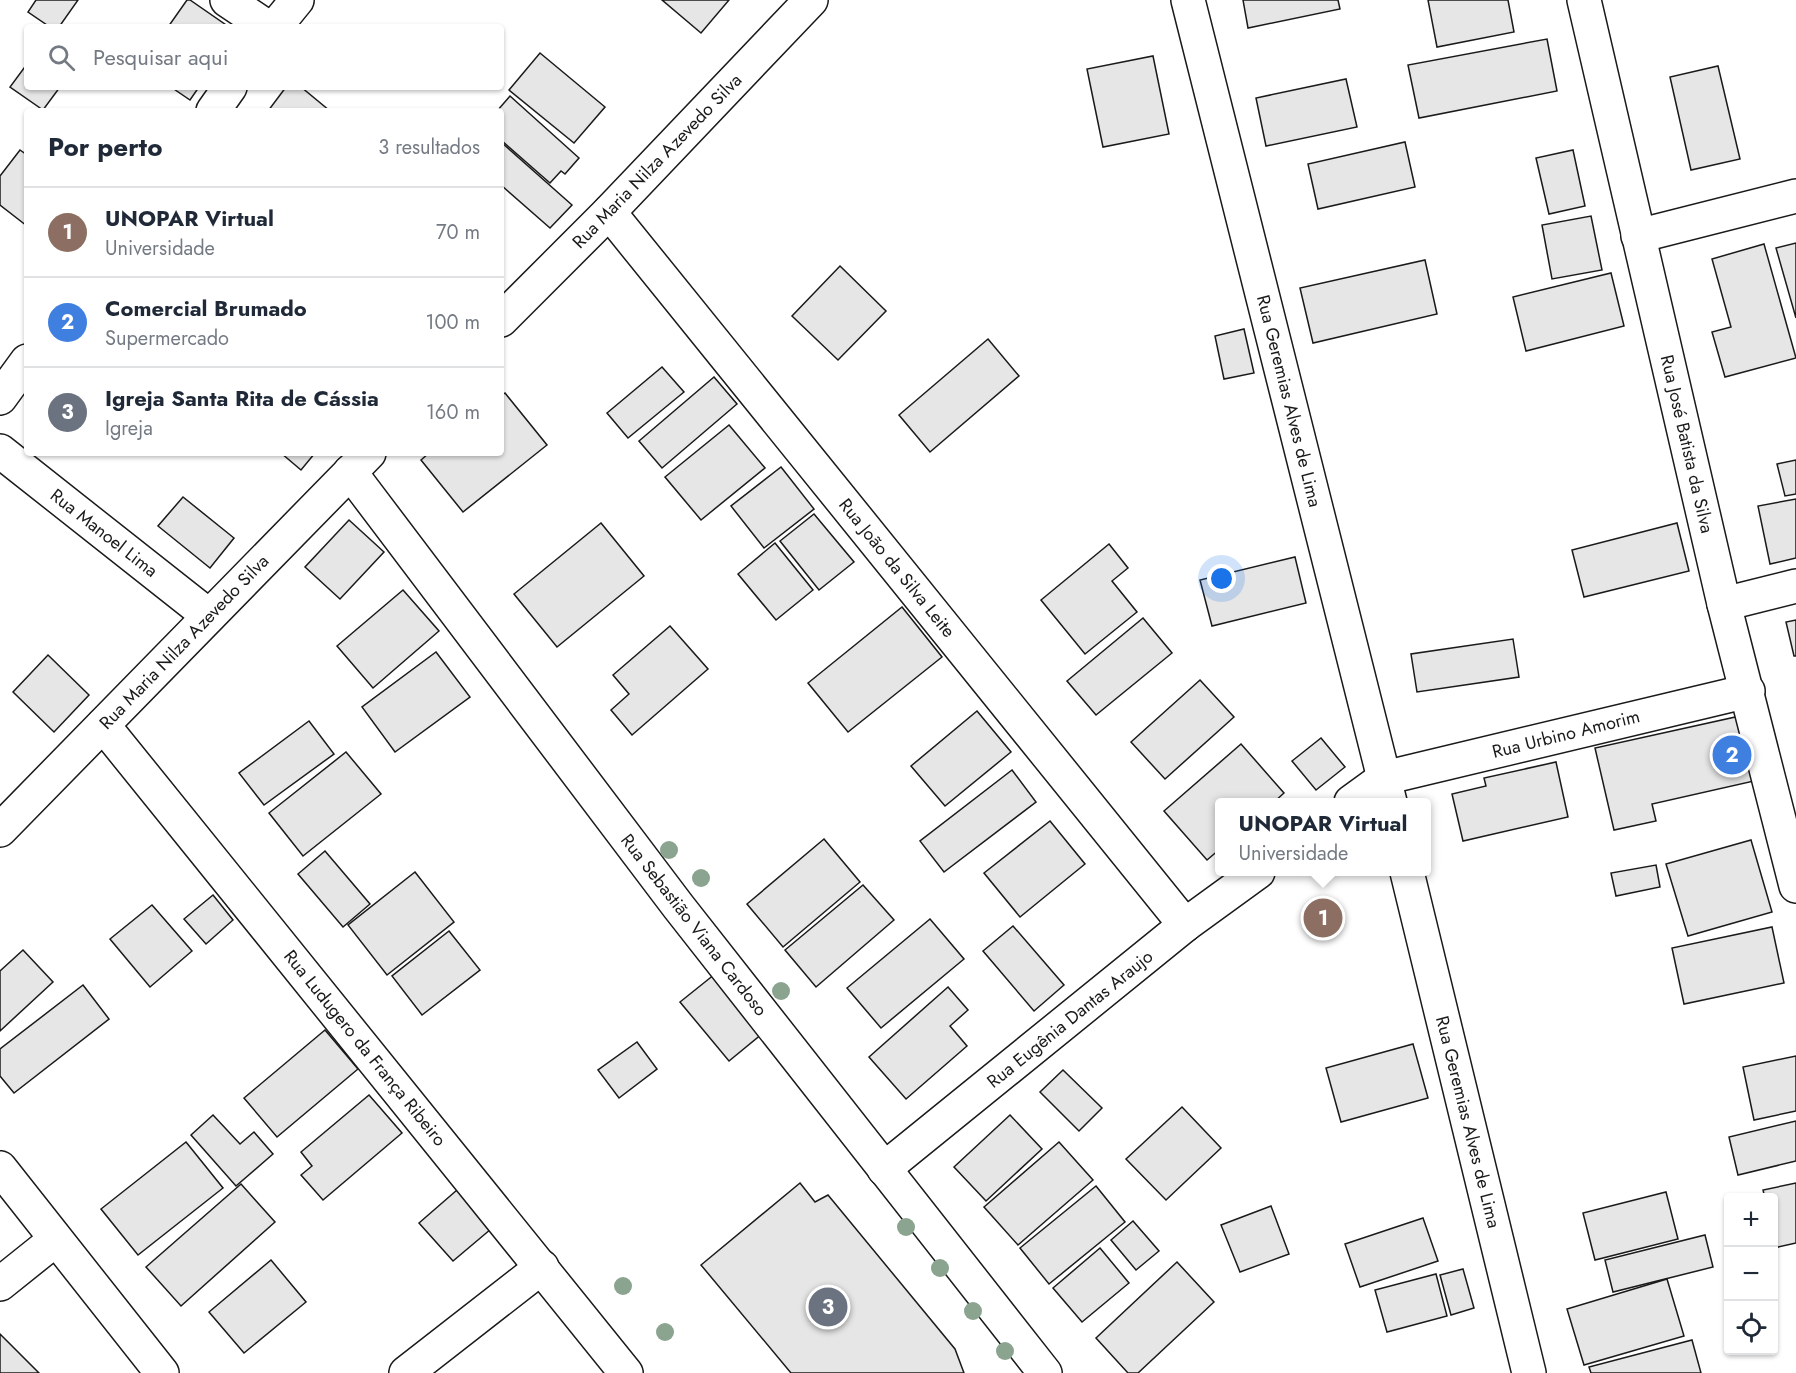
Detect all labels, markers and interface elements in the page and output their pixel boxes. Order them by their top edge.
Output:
search box [24,24,504,90]
icon: search [45,41,78,74]
text: Pesquisar aqui [93,41,228,73]
street label: Rua Maria Nilza Azevedo Silva [566,68,748,254]
text: Por perto [48,128,162,166]
text: 3 resultados [378,133,480,162]
text: UNOPAR Virtual [105,202,274,234]
text: 1 [62,218,73,247]
text: 70 m [436,218,480,247]
text: Universidade [105,234,215,263]
text: Comercial Brumado [105,292,307,324]
street label: Rua Geremias Alves de Lima [1250,292,1328,510]
text: 2 [61,308,74,337]
text: 100 m [425,308,480,337]
text: Supermercado [105,324,229,353]
street label: Rua José Batista da Silva [1654,352,1720,536]
text: Igreja Santa Rita de Cássia [105,382,379,414]
text: 3 [61,398,74,427]
text: 160 m [426,398,480,427]
text: Igreja [105,414,153,443]
street label: Rua Manoel Lima [45,483,163,583]
street label: Rua João da Silva Leite [833,493,961,643]
street label: Rua Maria Nilza Azevedo Silva [93,549,275,735]
your location [1207,564,1236,593]
street label: Rua Urbino Amorim [1489,703,1643,765]
pin: 2 [1712,732,1752,777]
popup [1215,798,1431,876]
text: UNOPAR Virtual [1239,807,1407,839]
street label: Rua Sebastião Viana Cardoso [615,828,774,1022]
text: Universidade [1239,839,1348,868]
pin: 1 [1304,896,1342,940]
street label: Rua Ludugero da França Ribeiro [278,944,453,1152]
street label: Rua Eugênia Dantas Araujo [981,944,1159,1094]
street label: Rua Geremias Alves de Lima [1429,1013,1507,1231]
map controls [1724,1193,1778,1355]
button: + [1724,1193,1778,1247]
button: − [1724,1247,1778,1301]
pin: 3 [808,1284,848,1330]
button: locate [1724,1301,1778,1355]

